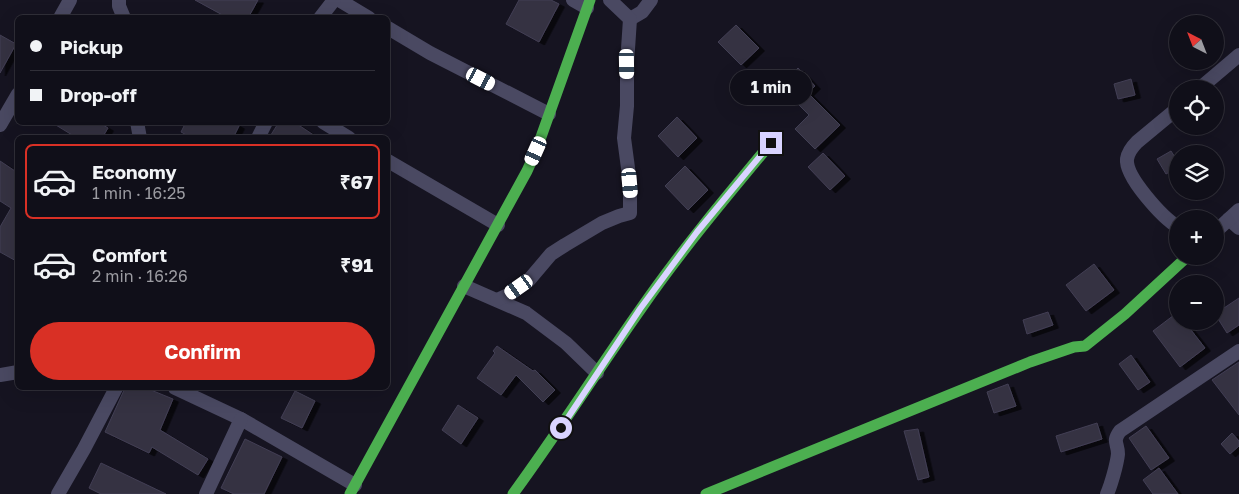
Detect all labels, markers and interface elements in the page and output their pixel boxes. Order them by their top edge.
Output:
north arrow [1169,15,1224,70]
map controls [1169,15,1224,330]
text: Pickup [60,35,123,58]
car [619,49,634,79]
car [464,66,497,92]
callout: 1 min [730,70,812,106]
text: 1 min [751,77,791,97]
button: locate [1169,80,1224,135]
text: Drop-off [60,83,137,106]
route end [760,132,782,154]
car [523,134,548,168]
button: layers [1169,145,1224,200]
icon: car [32,159,77,204]
text: Economy [92,160,177,183]
car [621,167,638,199]
text: ₹67 [340,170,373,193]
text: 1 min · 16:25 [92,183,186,203]
button: + [1169,210,1224,265]
icon: car [32,242,77,287]
text: Comfort [92,243,167,266]
text: ₹91 [340,253,373,276]
text: 2 min · 16:26 [92,266,188,286]
car [502,272,535,302]
button: − [1169,275,1224,330]
button: Confirm [30,322,375,380]
route start [550,417,572,439]

